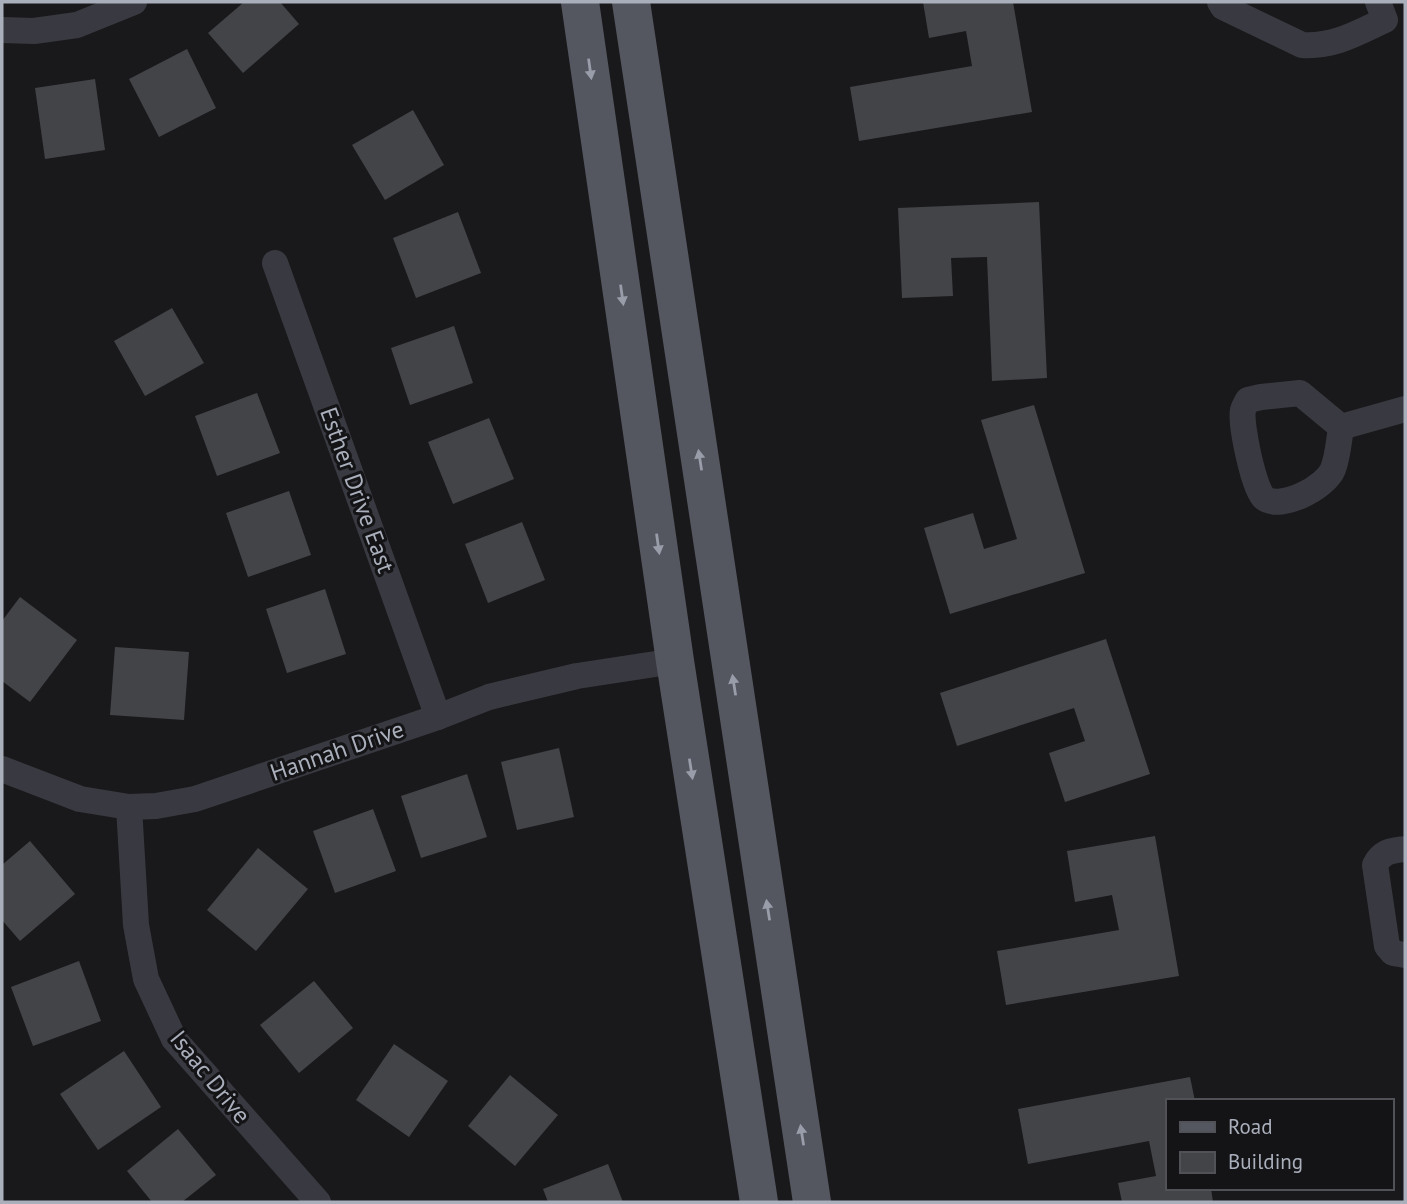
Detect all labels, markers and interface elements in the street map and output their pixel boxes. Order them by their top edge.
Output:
one-way arrow [585,58,596,80]
one-way arrow [617,284,628,306]
street label: Esther Drive East [313,403,402,577]
one-way arrow [694,449,705,471]
one-way arrow [653,533,664,555]
one-way arrow [728,674,739,696]
street label: Hannah Drive [266,713,408,788]
one-way arrow [686,758,697,780]
one-way arrow [762,899,773,921]
street label: Isaac Drive [163,1024,257,1130]
legend [1166,1099,1393,1190]
text: Road [1228,1113,1272,1140]
one-way arrow [796,1124,807,1146]
text: Building [1228,1148,1303,1175]

